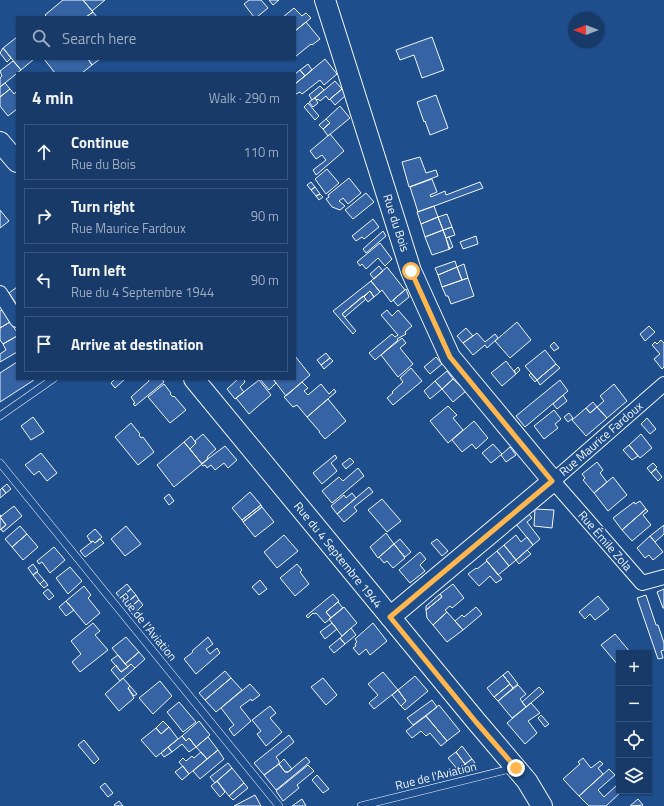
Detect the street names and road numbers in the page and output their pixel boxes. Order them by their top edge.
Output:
street label: Rue du Bois [378,192,415,255]
street label: Rue Maurice Fardoux [554,396,647,481]
street label: Rue du 4 Septembre 1944 [289,497,388,612]
street label: Rue Émile Zola [574,506,637,575]
street label: Rue de l'Aviation [115,588,182,665]
street label: Rue de l'Aviation [393,756,479,795]

